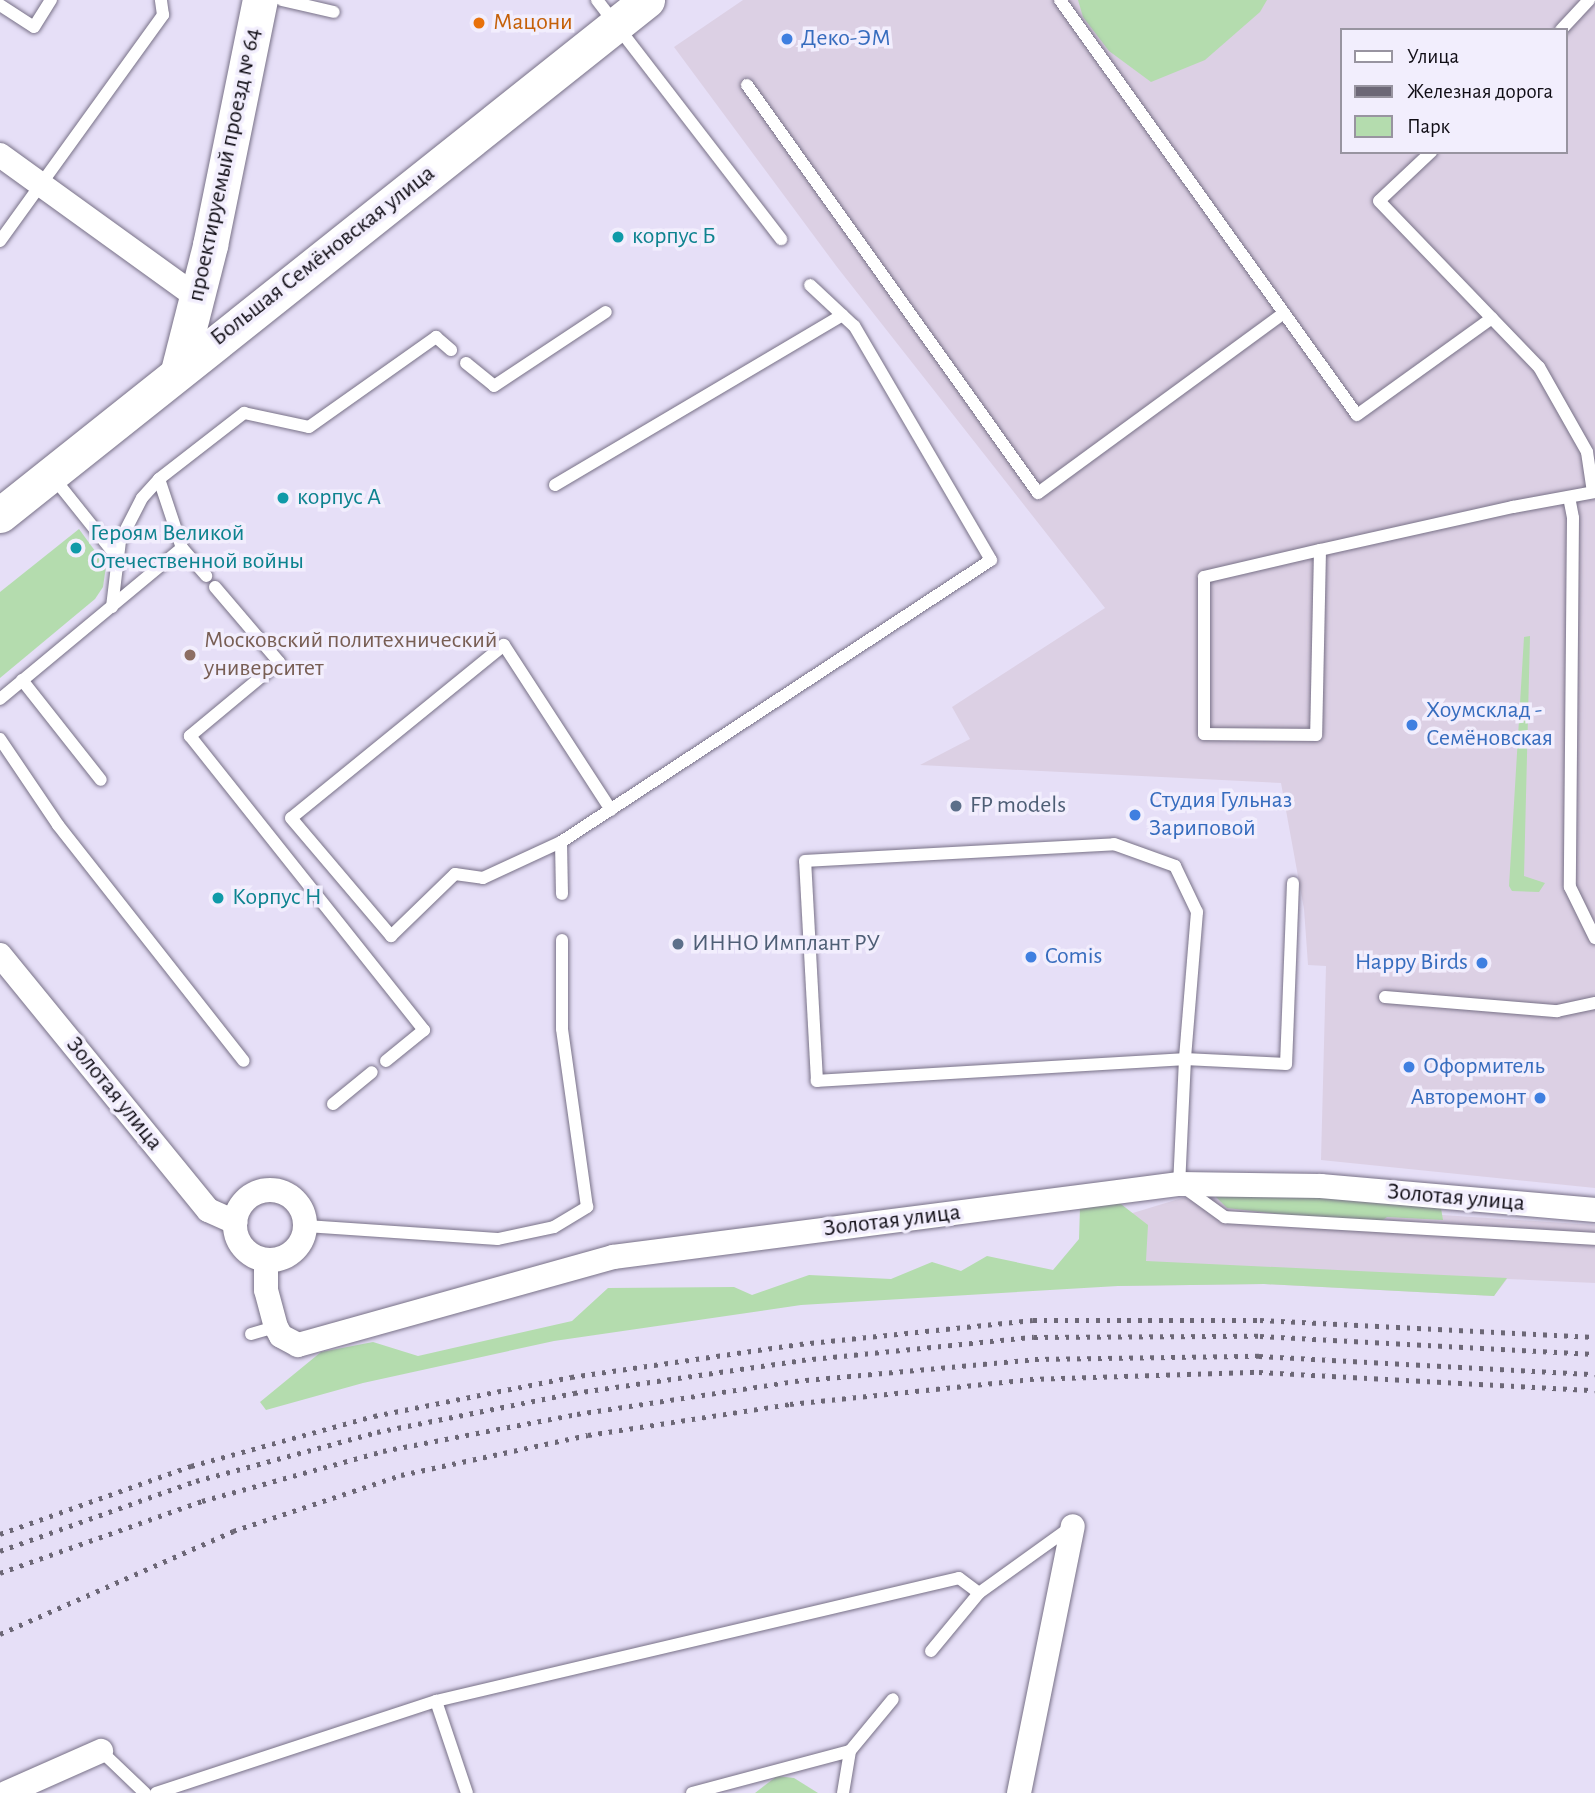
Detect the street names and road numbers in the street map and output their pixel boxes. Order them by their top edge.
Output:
street label: проектируемый проезд № 64 [182,26,268,304]
street label: Большая Семёновская улица [205,159,441,353]
street label: Золотая улица [59,1031,169,1157]
street label: Золотая улица [1386,1178,1526,1218]
street label: Золотая улица [822,1198,962,1244]

